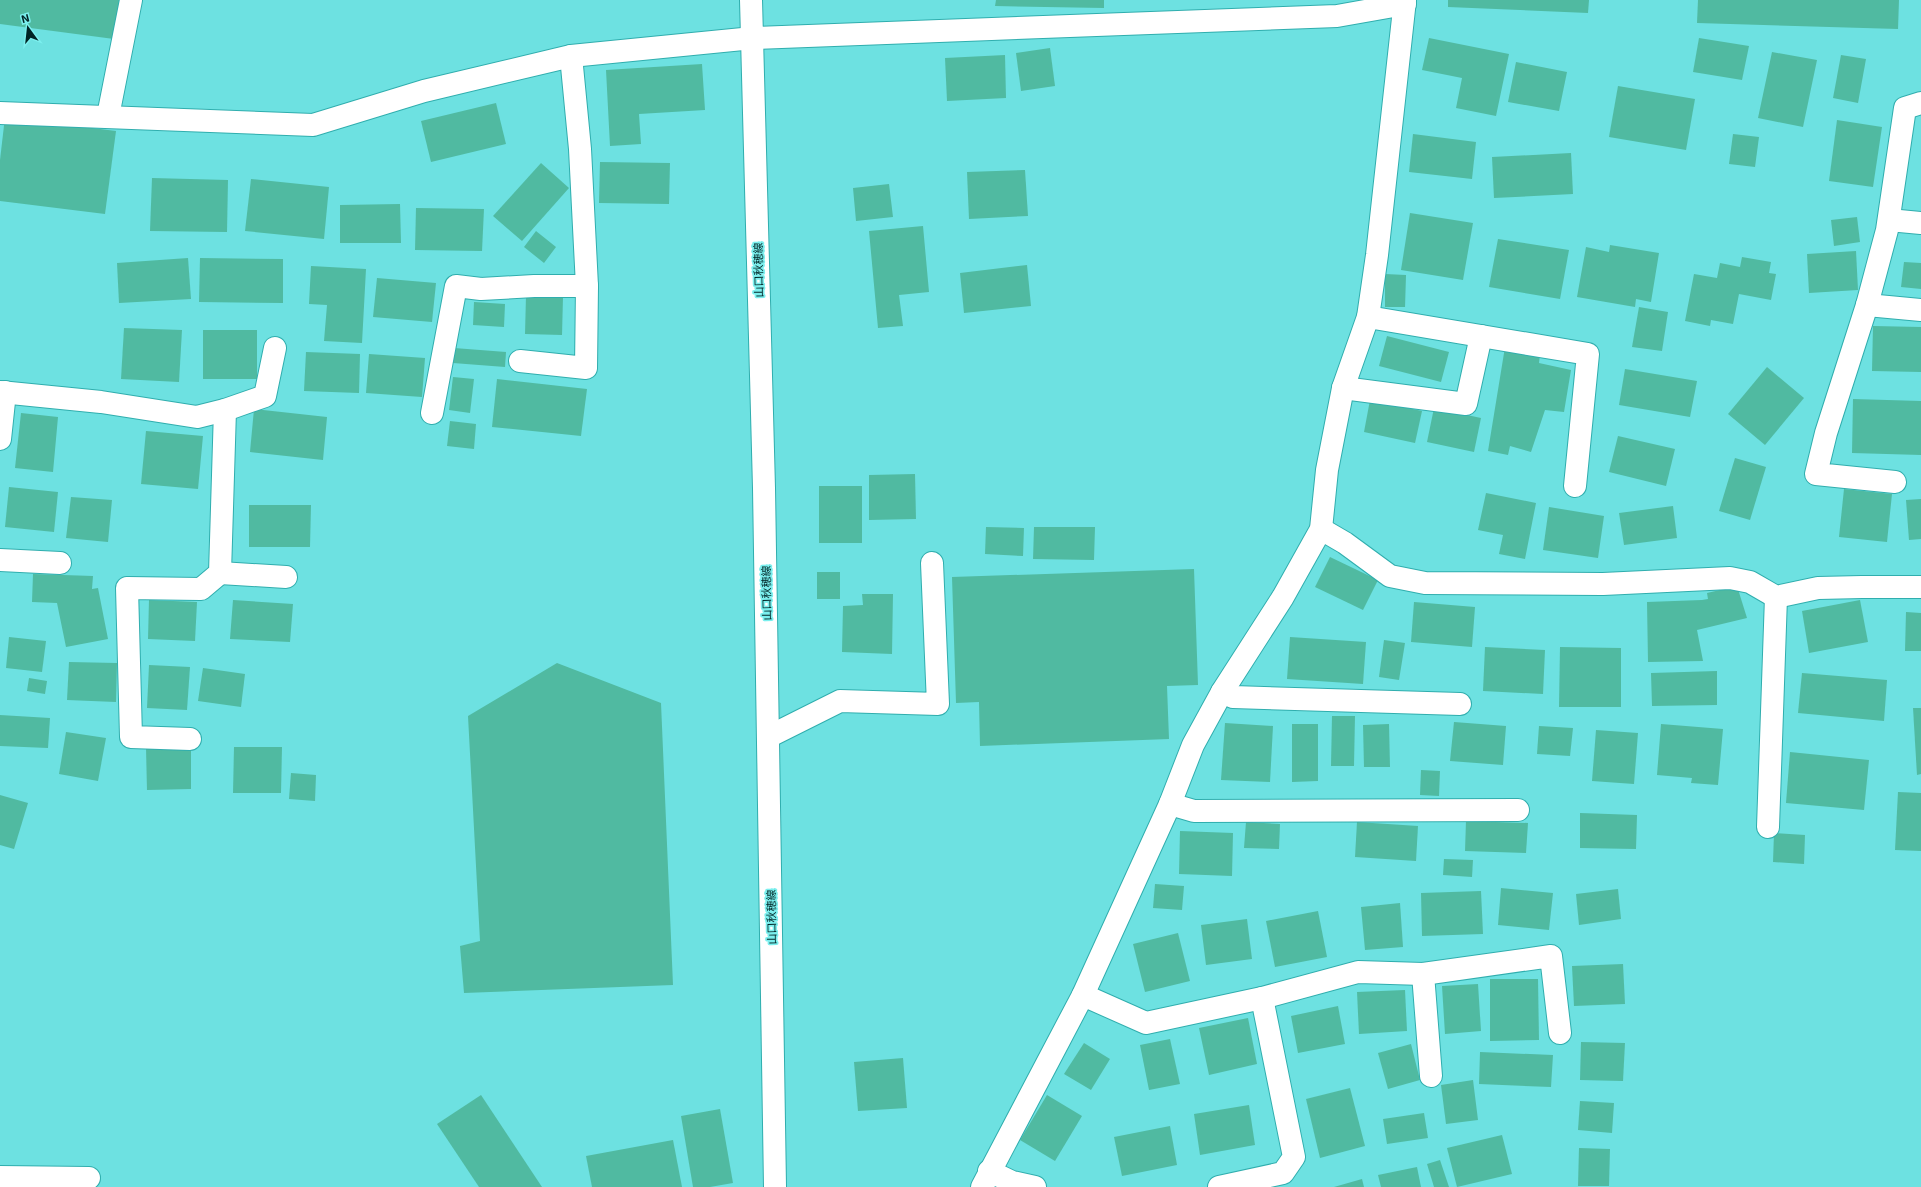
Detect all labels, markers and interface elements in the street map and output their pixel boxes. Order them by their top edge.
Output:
north arrow [8,8,48,48]
text: N [20,11,31,25]
street label: 山口秋穂線 [751,242,765,298]
street label: 山口秋穂線 [759,565,773,621]
street label: 山口秋穂線 [764,889,778,945]

